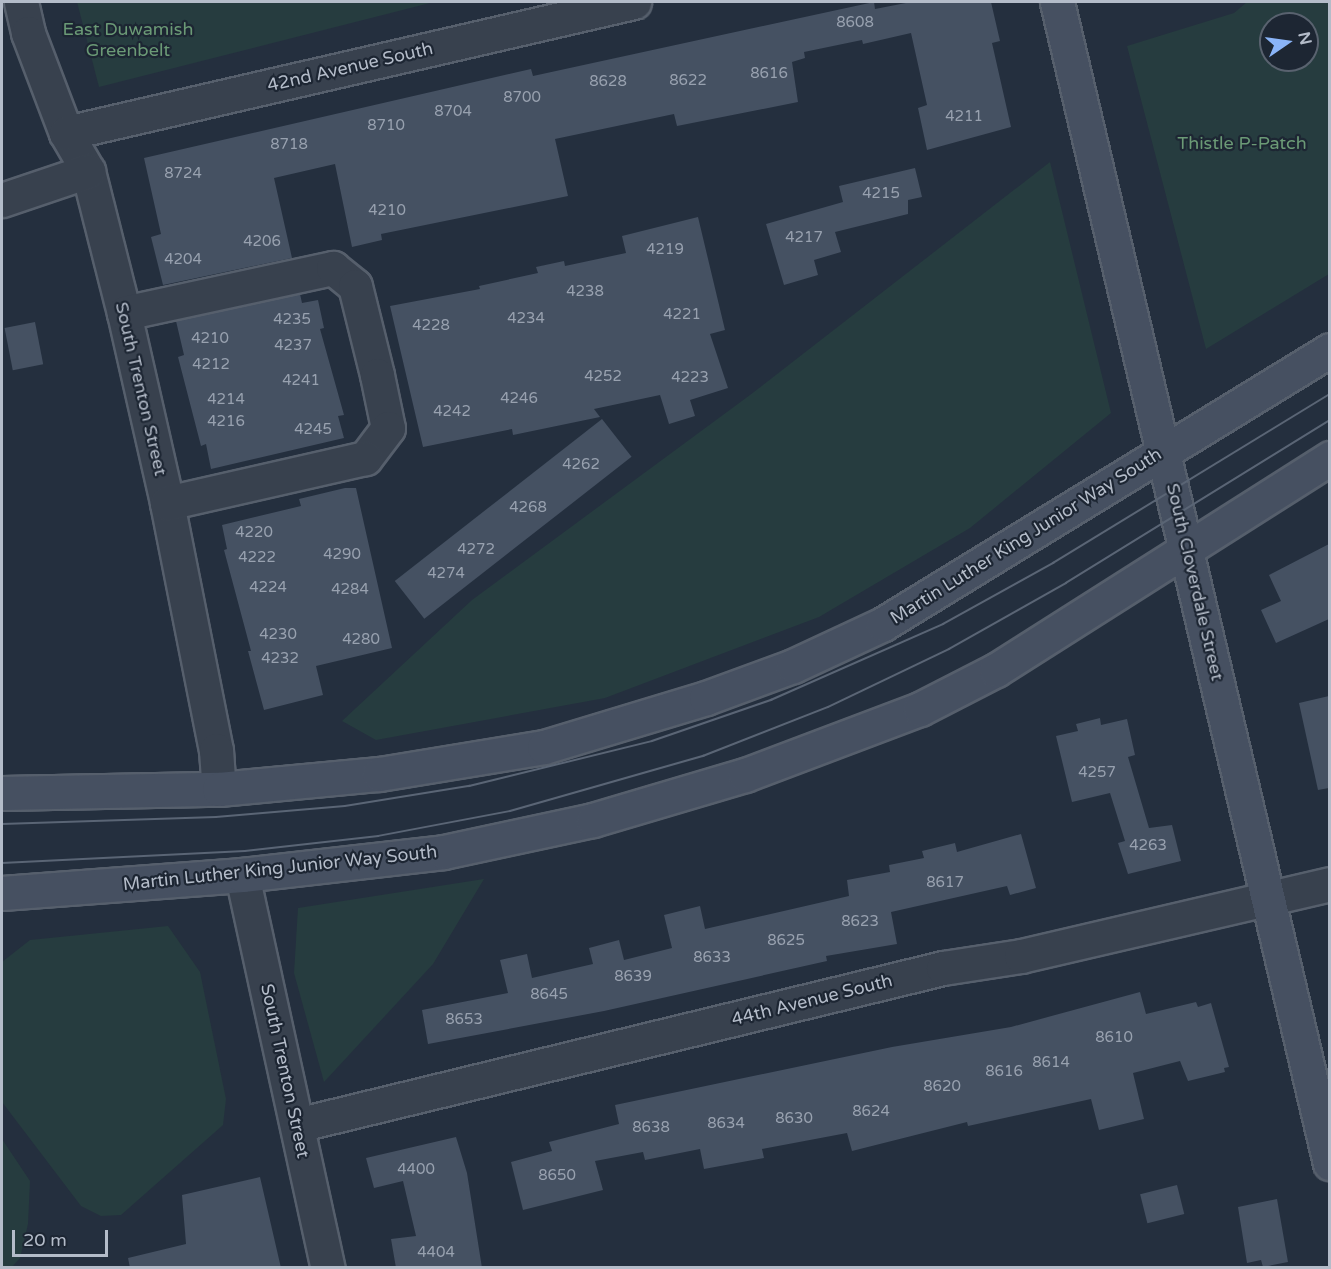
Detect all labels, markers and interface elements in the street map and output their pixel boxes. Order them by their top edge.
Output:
north arrow [1259,12,1319,72]
house number: 8608 [836,14,874,32]
park label: East Duwamish Greenbelt [63,19,193,62]
text: N [1293,30,1316,47]
street label: 42nd Avenue South [265,37,435,97]
house number: 8616 [750,65,788,83]
house number: 8622 [669,72,707,90]
house number: 8628 [589,73,627,91]
house number: 8700 [503,89,541,107]
house number: 8704 [434,103,472,121]
house number: 4211 [945,108,983,126]
house number: 8710 [367,117,405,135]
park label: Thistle P-Patch [1177,132,1307,154]
house number: 8718 [270,136,308,154]
house number: 8724 [164,165,202,183]
house number: 4215 [862,185,900,203]
house number: 4210 [368,202,406,220]
house number: 4217 [785,229,823,247]
house number: 4206 [243,233,281,251]
house number: 4219 [646,241,684,259]
house number: 4204 [164,251,202,269]
house number: 4238 [566,283,604,301]
street label: South Trenton Street [110,300,172,478]
house number: 4221 [663,306,701,324]
house number: 4234 [507,310,545,328]
house number: 4235 [273,311,311,329]
house number: 4228 [412,317,450,335]
house number: 4210 [191,330,229,348]
house number: 4237 [274,337,312,355]
house number: 4212 [192,356,230,374]
house number: 4252 [584,368,622,386]
house number: 4223 [671,369,709,387]
house number: 4241 [282,372,320,390]
house number: 4246 [500,390,538,408]
house number: 4214 [207,391,245,409]
house number: 4242 [433,403,471,421]
house number: 4216 [207,413,245,431]
house number: 4245 [294,421,332,439]
street label: Martin Luther King Junior Way South [886,443,1166,629]
house number: 4262 [562,456,600,474]
street label: South Cloverdale Street [1162,481,1228,683]
house number: 4268 [509,499,547,517]
house number: 4220 [235,524,273,542]
house number: 4272 [457,541,495,559]
house number: 4290 [323,546,361,564]
house number: 4222 [238,549,276,567]
house number: 4274 [427,565,465,583]
house number: 4224 [249,579,287,597]
house number: 4284 [331,581,369,599]
house number: 4230 [259,626,297,644]
house number: 4280 [342,631,380,649]
house number: 4232 [261,650,299,668]
house number: 4257 [1078,764,1116,782]
house number: 4263 [1129,837,1167,855]
street label: Martin Luther King Junior Way South [122,841,438,895]
house number: 8617 [926,874,964,892]
house number: 8623 [841,913,879,931]
house number: 8625 [767,932,805,950]
house number: 8633 [693,949,731,967]
house number: 8639 [614,968,652,986]
street label: 44th Avenue South [729,970,895,1030]
street label: South Trenton Street [256,982,314,1160]
house number: 8645 [530,986,568,1004]
house number: 8653 [445,1011,483,1029]
house number: 8610 [1095,1029,1133,1047]
house number: 8614 [1032,1054,1070,1072]
house number: 8616 [985,1063,1023,1081]
house number: 8620 [923,1078,961,1096]
house number: 8624 [852,1103,890,1121]
house number: 8630 [775,1110,813,1128]
house number: 8634 [707,1115,745,1133]
house number: 8638 [632,1119,670,1137]
house number: 4400 [397,1161,435,1179]
house number: 8650 [538,1167,576,1185]
scale bar [15,1218,111,1256]
text: 20 m [23,1229,67,1251]
house number: 4404 [417,1244,455,1262]

